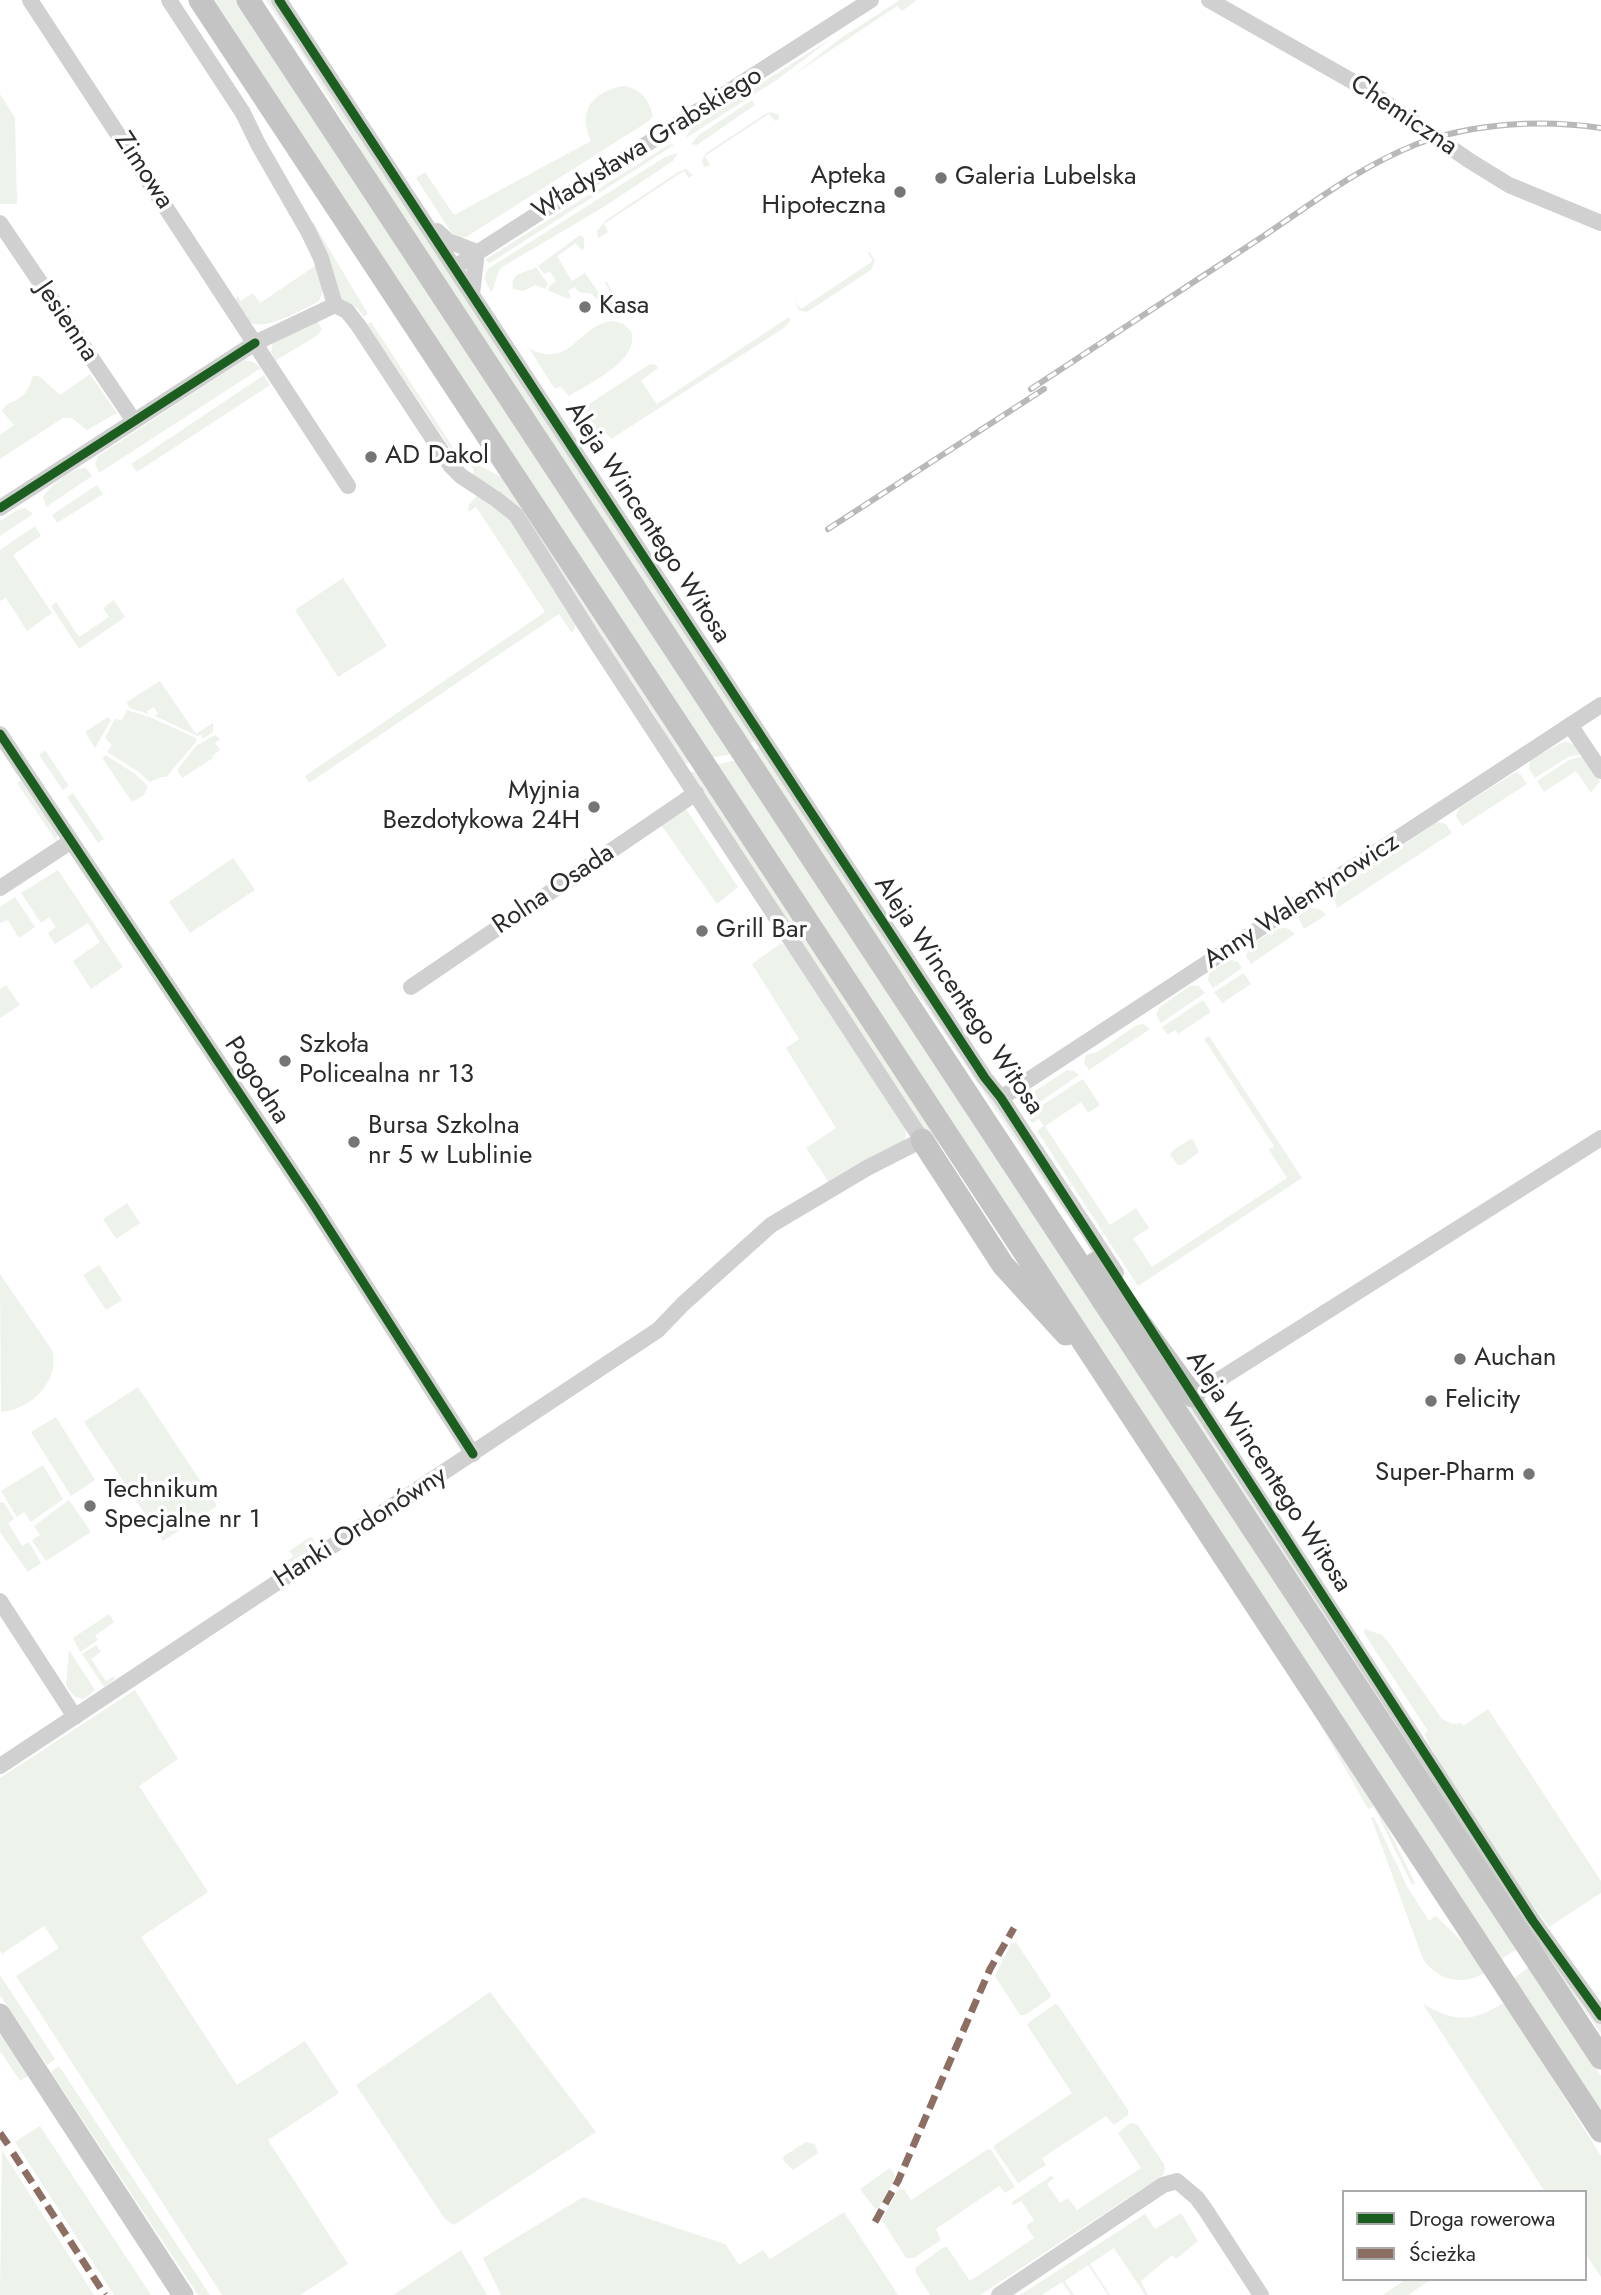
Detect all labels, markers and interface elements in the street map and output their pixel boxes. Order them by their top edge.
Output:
street label: Władysława Grabskiego [527,61,769,227]
street label: Chemiczna [1344,69,1462,163]
street label: Zimowa [107,127,179,215]
place label: Apteka Hipoteczna [761,161,886,222]
place label: Galeria Lubelska [955,162,1136,194]
marker: Galeria Lubelska [933,170,949,186]
marker: Apteka Hipoteczna [892,184,908,200]
street label: Jesienna [28,276,104,368]
place label: Kasa [599,291,649,323]
marker: Kasa [577,299,593,315]
street label: Aleja Wincentego Witosa [557,397,737,649]
place label: AD Dakol [385,441,489,473]
marker: AD Dakol [363,449,379,465]
place label: Myjnia Bezdotykowa 24H [382,776,580,838]
marker: Myjnia Bezdotykowa 24H [586,799,602,815]
street label: Anny Walentynowicz [1199,827,1405,977]
street label: Rolna Osada [487,838,621,942]
street label: Aleja Wincentego Witosa [866,871,1050,1121]
place label: Grill Bar [716,915,808,947]
marker: Grill Bar [694,923,710,939]
place label: Szkoła Policealna nr 13 [299,1030,474,1092]
street label: Pogodna [216,1032,296,1130]
marker: Szkoła Policealna nr 13 [277,1053,293,1069]
place label: Bursa Szkolna nr 5 w Lublinie [368,1111,533,1172]
marker: Bursa Szkolna nr 5 w Lublinie [346,1134,362,1150]
place label: Auchan [1474,1343,1557,1375]
street label: Aleja Wincentego Witosa [1178,1346,1358,1598]
marker: Auchan [1452,1351,1468,1367]
place label: Felicity [1445,1385,1520,1417]
marker: Felicity [1423,1393,1439,1409]
place label: Super-Pharm [1375,1458,1515,1490]
street label: Hanki Ordonówny [269,1461,453,1595]
marker: Super-Pharm [1521,1466,1537,1482]
place label: Technikum Specjalne nr 1 [104,1475,261,1536]
marker: Technikum Specjalne nr 1 [82,1498,98,1514]
legend [1342,2190,1587,2281]
text: Droga rowerowa [1409,2204,1555,2234]
text: Ścieżka [1409,2239,1476,2269]

